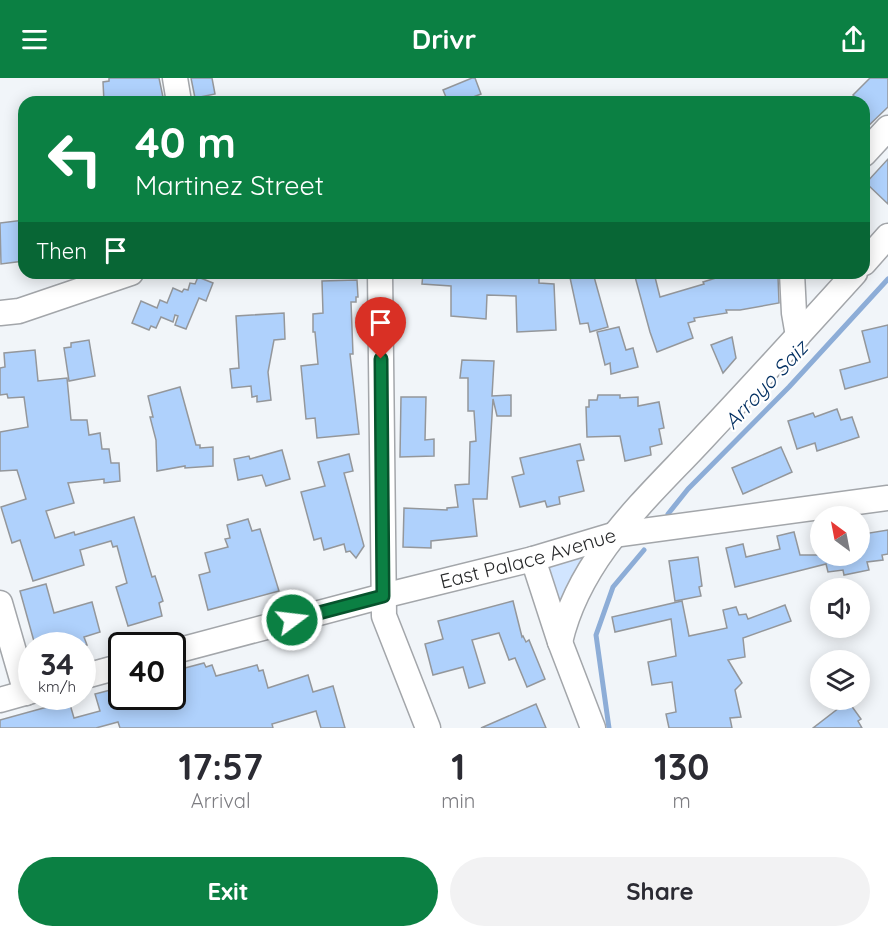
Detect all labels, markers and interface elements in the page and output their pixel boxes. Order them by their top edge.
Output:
text: Drivr [412,22,476,56]
icon: menu [18,23,51,56]
icon: share [837,23,870,56]
text: 40 m [135,116,236,169]
icon: left [36,120,114,198]
text: Martinez Street [135,168,324,202]
icon: arrive [99,234,132,267]
text: Then [36,237,87,265]
pin [355,297,406,359]
icon: arrive [364,306,397,339]
water label: Arroyo Saiz [718,333,814,434]
north arrow [810,506,870,566]
map controls [810,506,870,710]
street label: East Palace Avenue [437,522,619,594]
button: sound [810,578,870,638]
position arrow [260,588,324,652]
speed limit sign: 40 [108,632,186,710]
text: 34 [40,645,74,683]
button: layers [810,650,870,710]
text: km/h [38,677,76,696]
text: 17:57 [179,744,263,789]
text: 1 [451,744,465,789]
text: 130 [654,744,709,789]
text: Arrival [191,788,251,813]
text: min [441,788,475,813]
text: m [673,788,691,813]
button: Exit [18,857,438,926]
button: Share [450,857,870,926]

